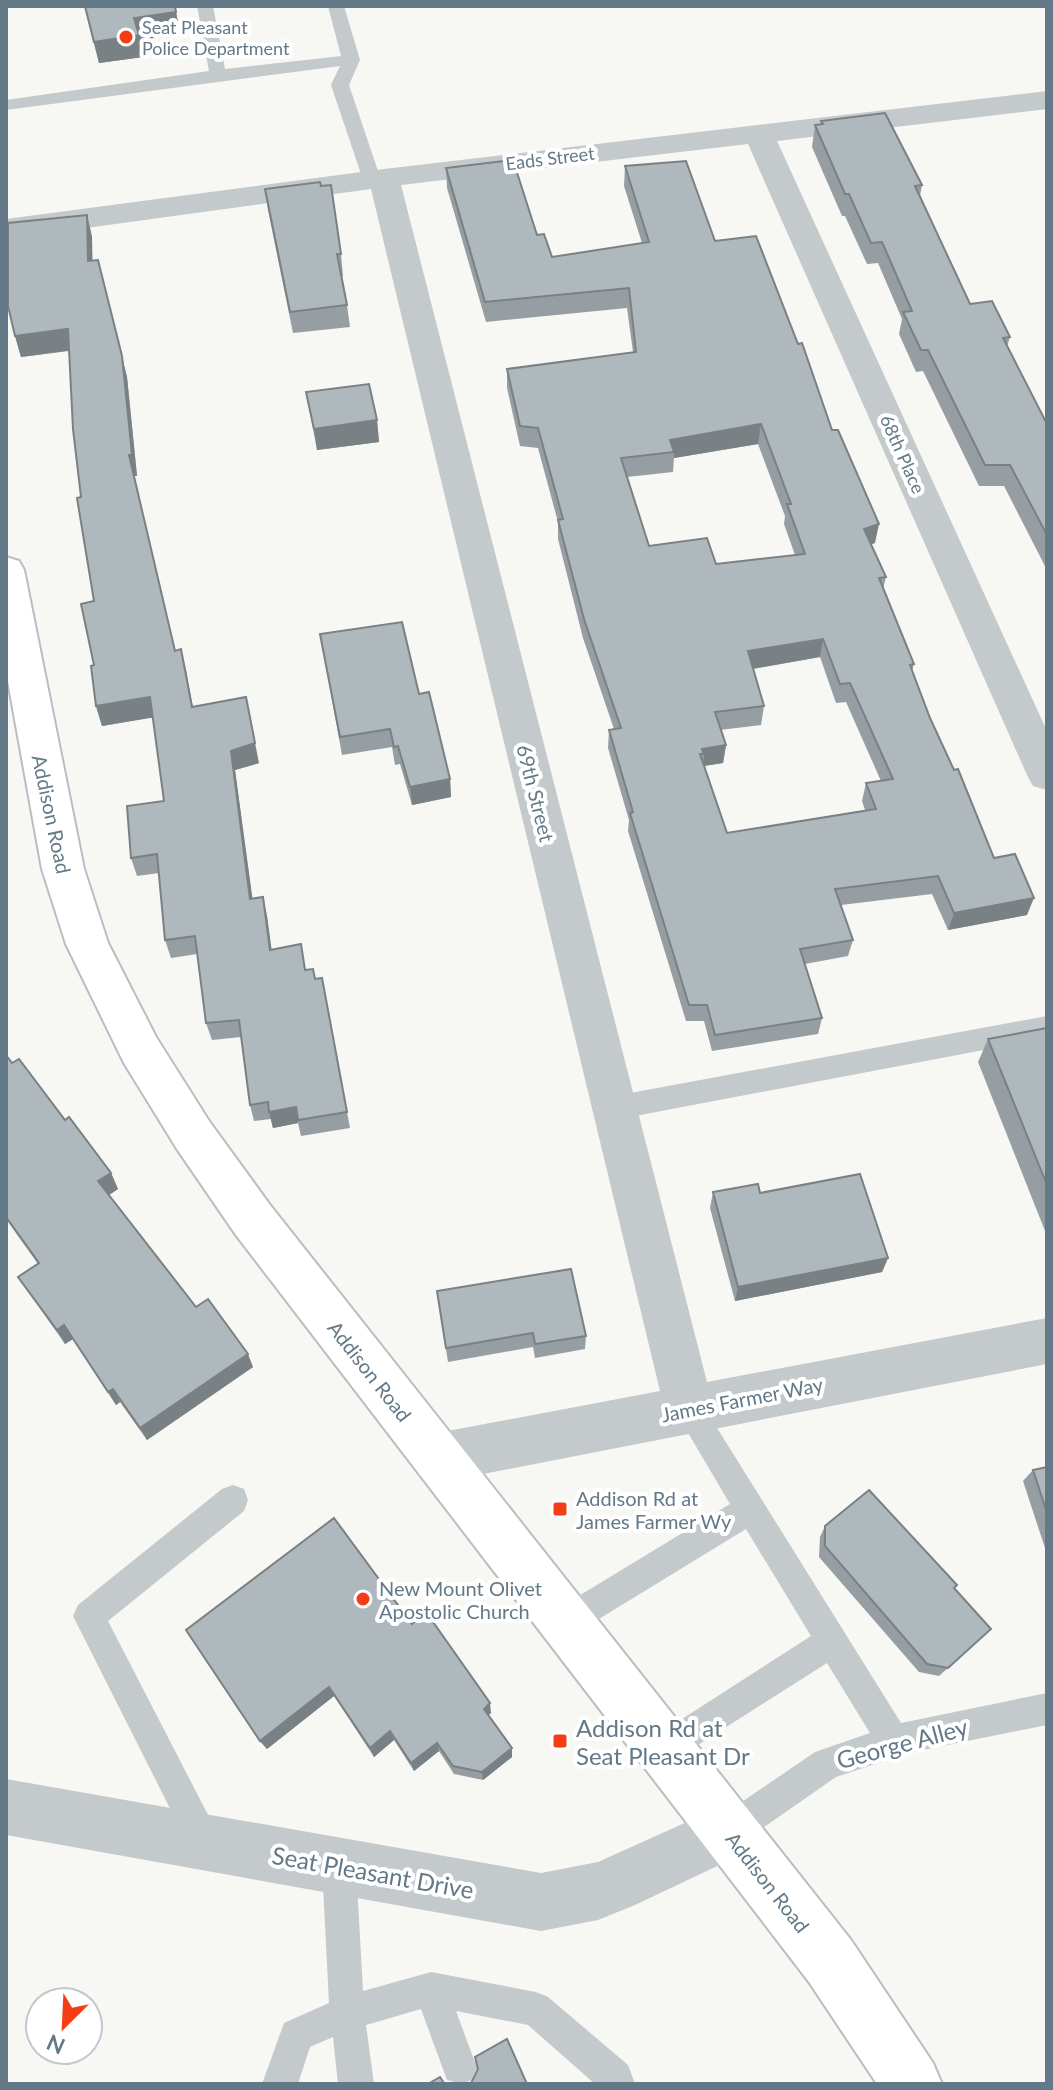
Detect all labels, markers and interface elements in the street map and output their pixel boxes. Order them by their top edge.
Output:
place label: Seat Pleasant Police Department [142,16,290,59]
marker: Seat Pleasant Police Department [117,28,135,46]
street label: Eads Street [504,142,596,174]
street label: 68th Place [876,411,930,497]
street label: 69th Street [512,742,560,844]
street label: Addison Road [28,752,76,876]
street label: Addison Road [323,1316,417,1426]
street label: James Farmer Way [659,1371,826,1426]
place label: Addison Rd at James Farmer Wy [576,1486,732,1533]
marker: Addison Rd at James Farmer Wy [551,1500,569,1518]
place label: New Mount Olivet Apostolic Church [379,1576,542,1623]
marker: New Mount Olivet Apostolic Church [354,1590,372,1608]
street label: George Alley [833,1711,971,1774]
place label: Addison Rd at Seat Pleasant Dr [576,1713,750,1770]
marker: Addison Rd at Seat Pleasant Dr [551,1732,569,1750]
street label: Addison Road [721,1827,815,1937]
street label: Seat Pleasant Drive [270,1840,476,1904]
north arrow [24,1986,104,2066]
text: N [42,2029,69,2061]

